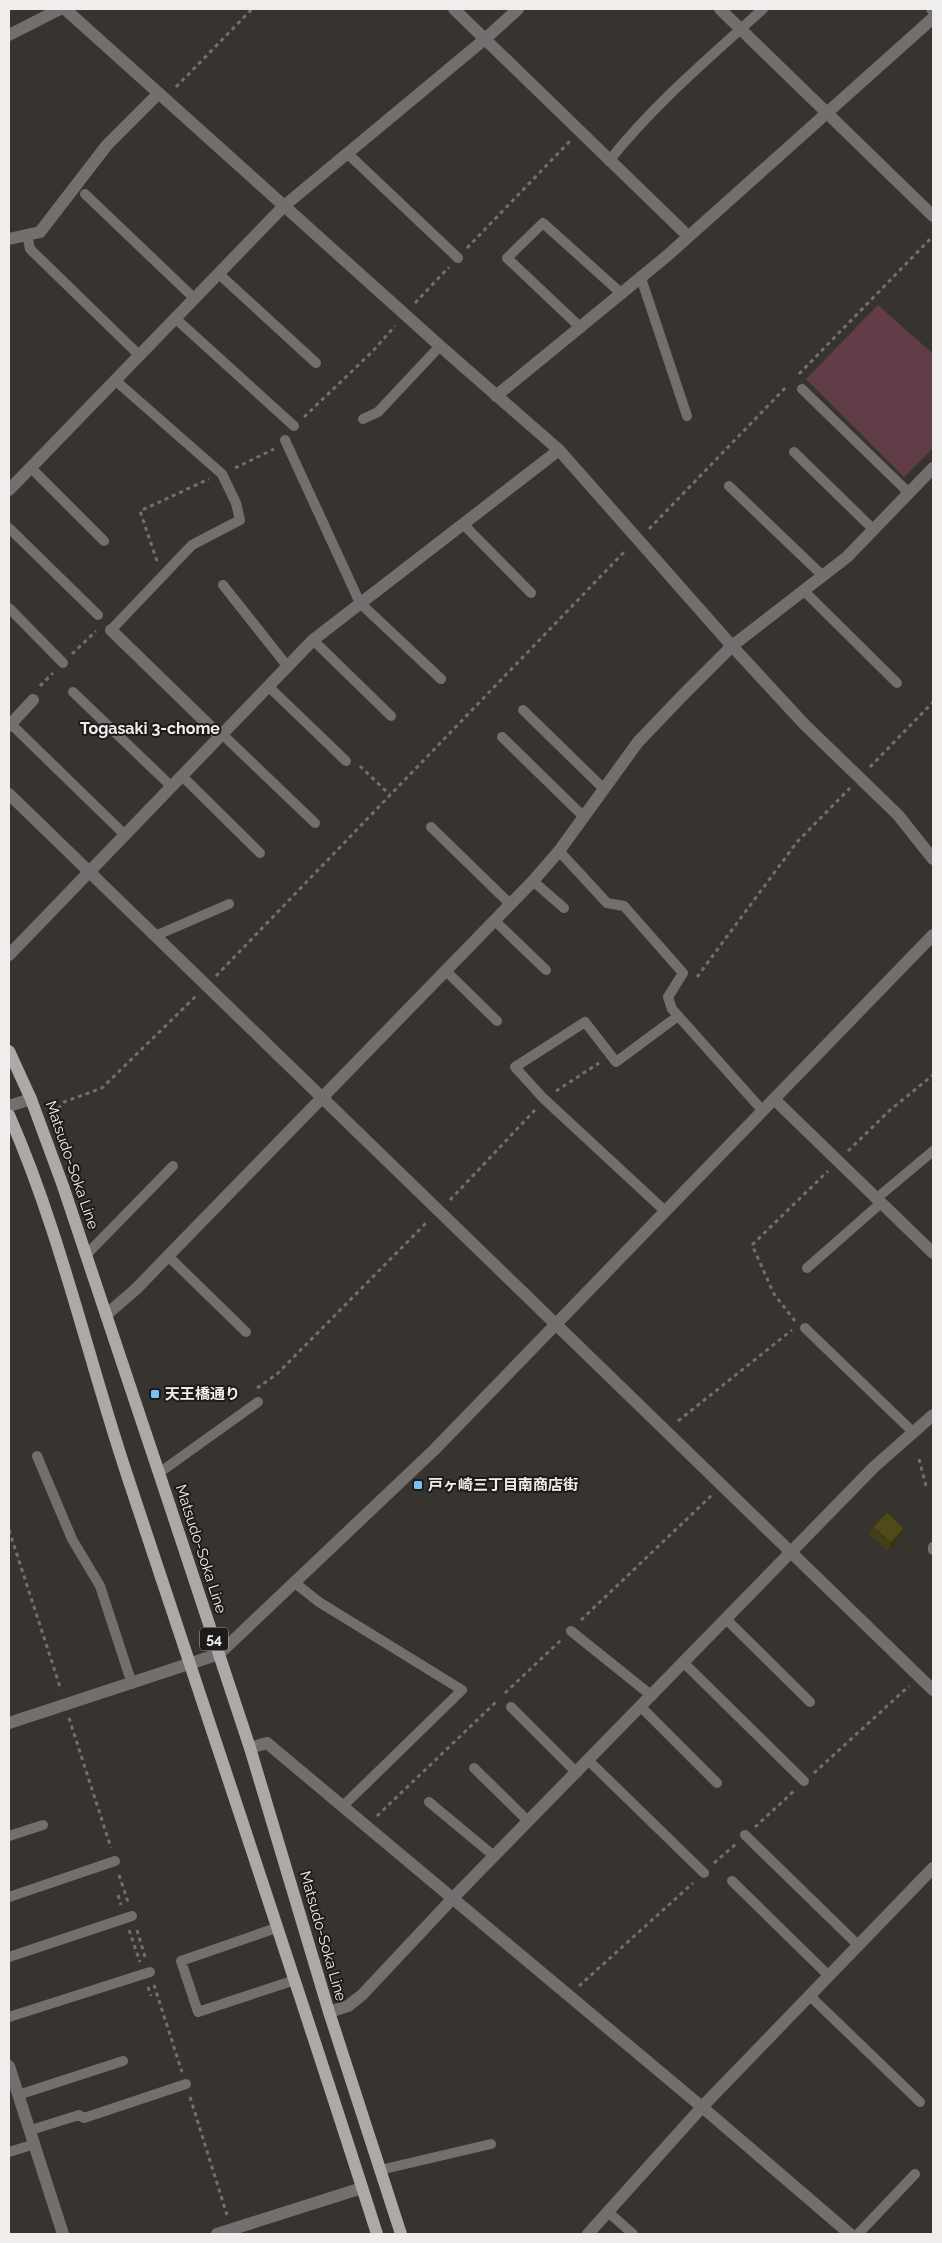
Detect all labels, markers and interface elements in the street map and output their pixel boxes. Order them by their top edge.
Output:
district label: Togasaki 3-chome [80,719,220,738]
street label: Matsudo-Soka Line [42,1098,102,1232]
place label: 天王橋通り [165,1385,240,1403]
marker: 天王橋通り [149,1388,161,1400]
place label: 戸ヶ崎三丁目南商店街 [428,1476,578,1494]
marker: 戸ヶ崎三丁目南商店街 [412,1479,424,1491]
street label: Matsudo-Soka Line [172,1482,230,1616]
road number: 54 [200,1628,228,1650]
street label: Matsudo-Soka Line [296,1869,350,2003]

